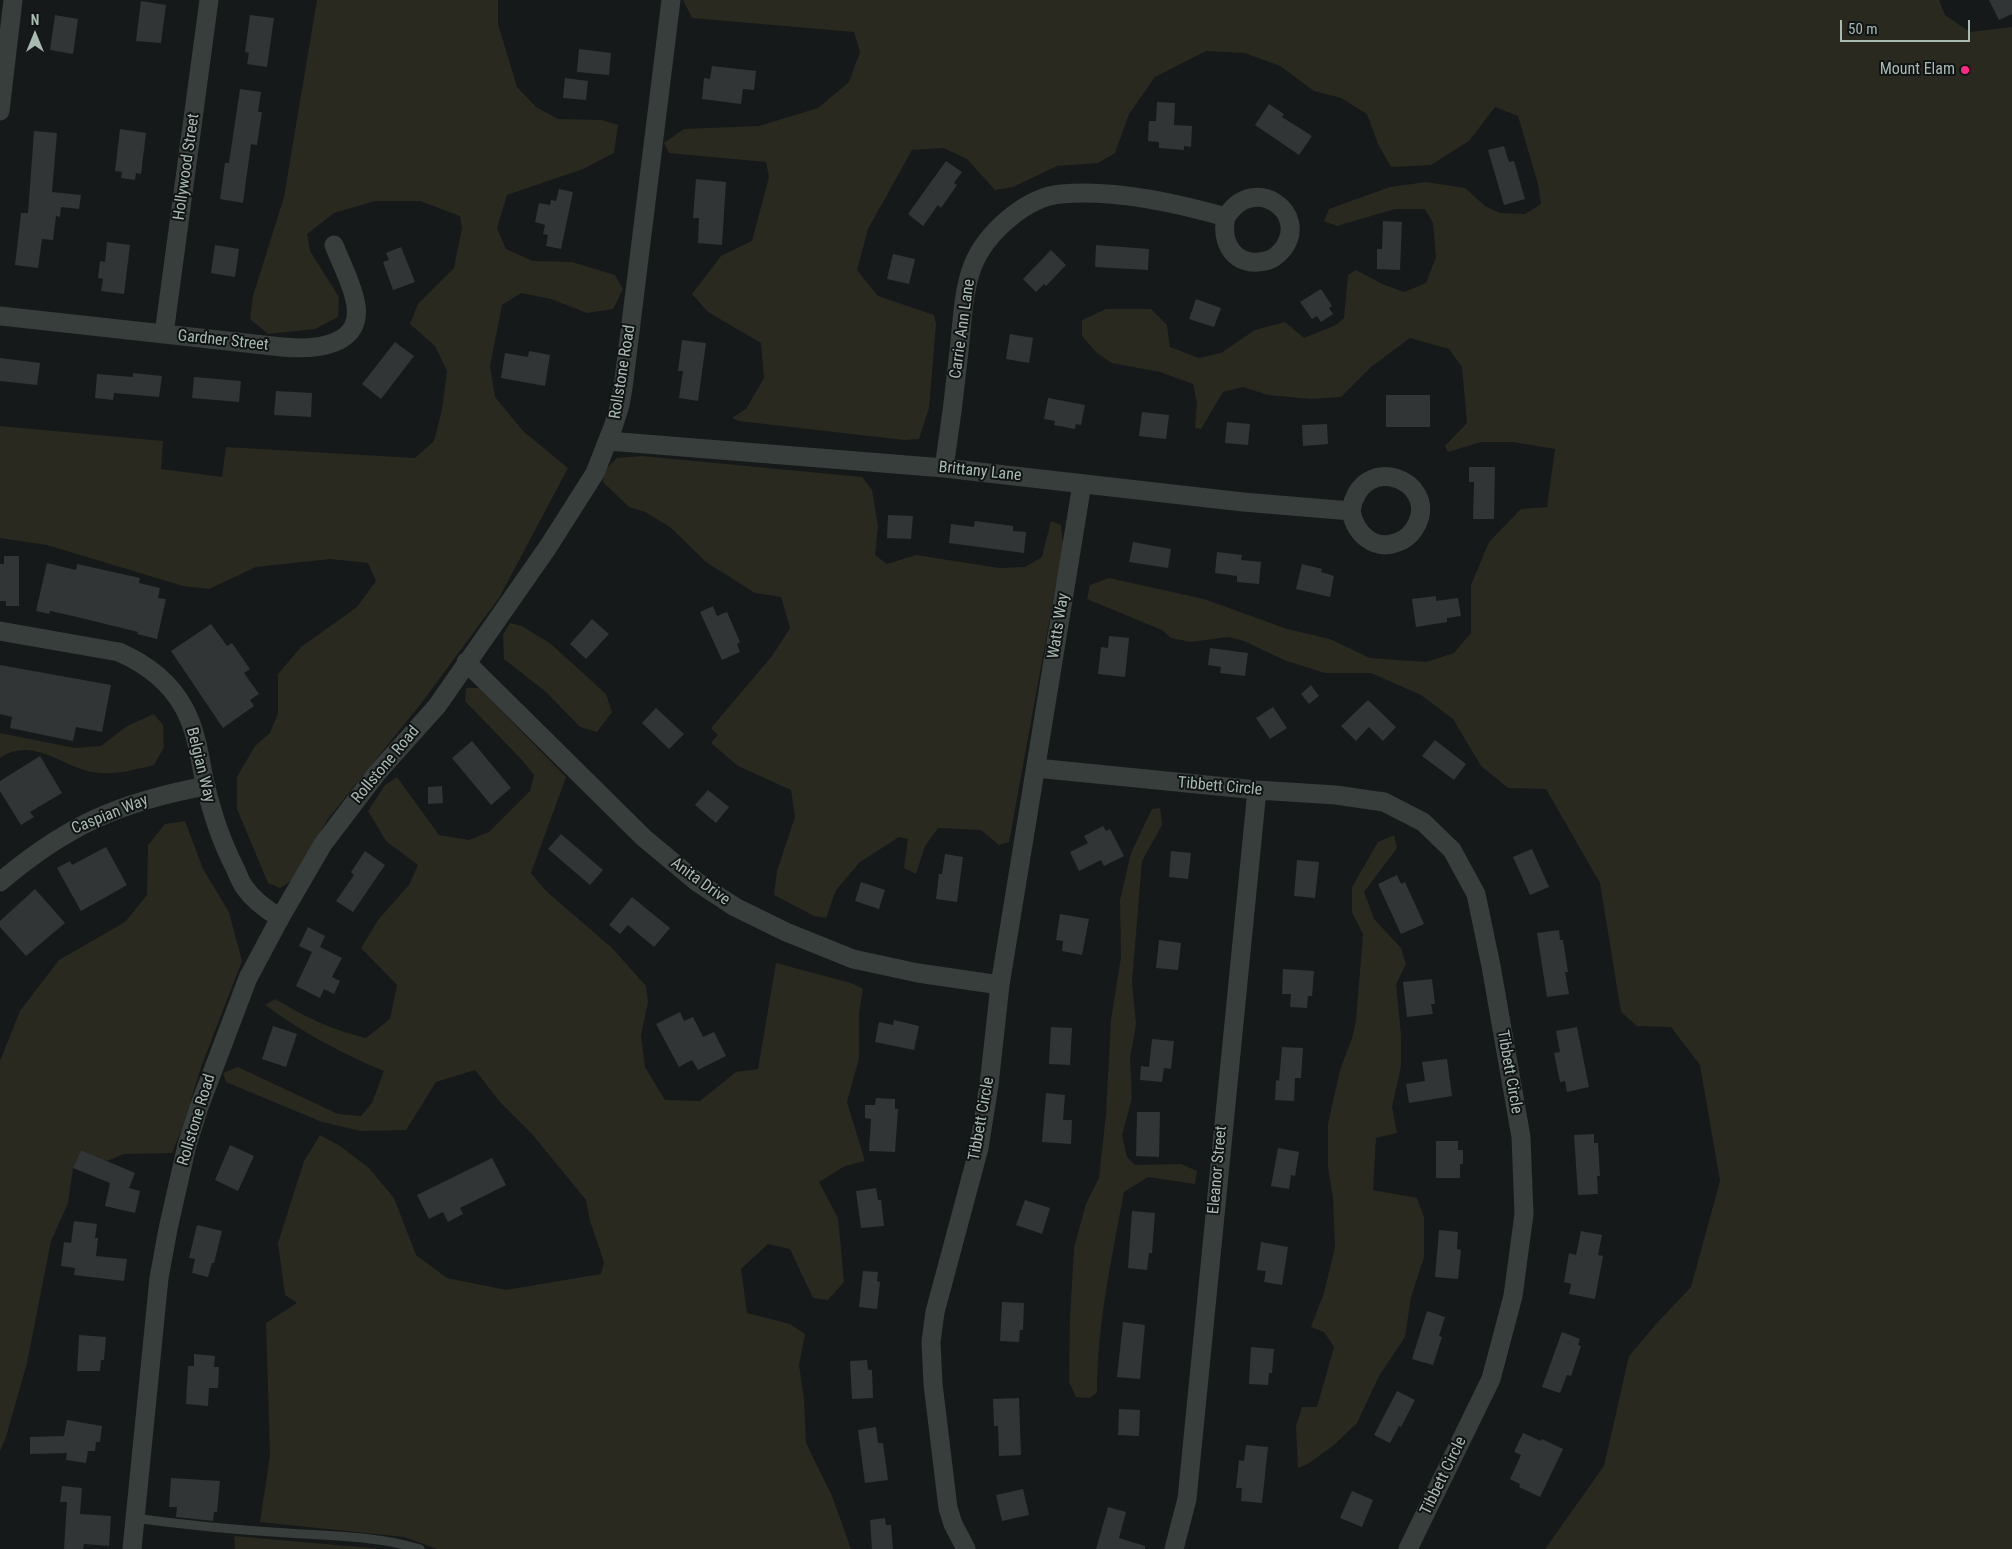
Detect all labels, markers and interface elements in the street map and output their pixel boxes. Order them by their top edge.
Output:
north arrow [10,10,60,60]
scale bar [1842,10,1972,42]
text: N [31,12,39,28]
text: 50 m [1848,20,1878,38]
place label: Mount Elam [1880,60,1955,80]
marker: Mount Elam [1959,64,1971,76]
street label: Hollywood Street [170,112,204,222]
street label: Carrie Ann Lane [947,278,979,380]
street label: Rollstone Road [606,324,640,420]
street label: Gardner Street [177,327,269,355]
street label: Brittany Lane [938,458,1022,486]
street label: Watts Way [1044,592,1074,660]
street label: Rollstone Road [348,723,424,807]
street label: Belgian Way [181,725,219,805]
street label: Tibbett Circle [1177,774,1263,800]
street label: Caspian Way [69,791,151,839]
street label: Anita Drive [667,854,733,910]
street label: Tibbett Circle [1492,1029,1526,1115]
street label: Rollstone Road [174,1072,220,1168]
street label: Tibbett Circle [965,1076,999,1162]
street label: Eleanor Street [1205,1125,1231,1215]
street label: Tibbett Circle [1417,1434,1471,1518]

